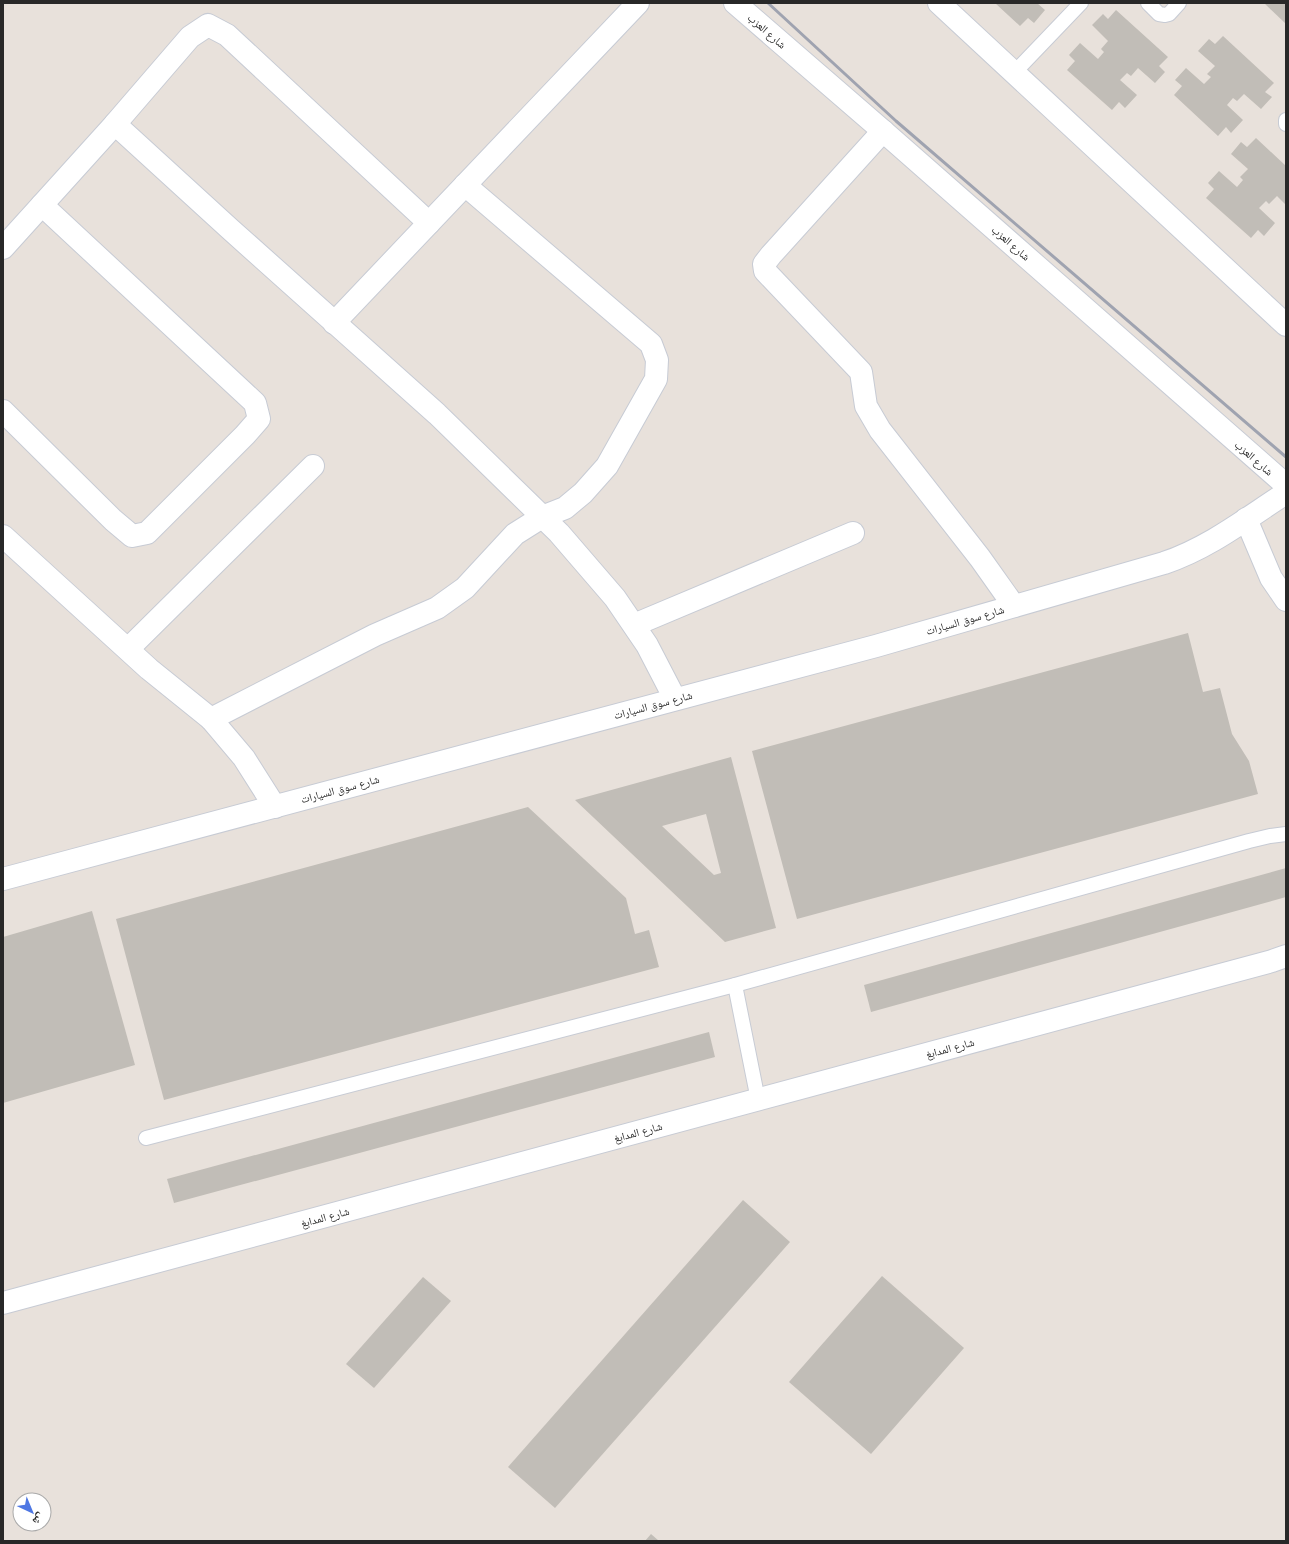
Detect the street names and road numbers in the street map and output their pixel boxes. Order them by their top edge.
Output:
street label: شارع العزب [745,11,788,52]
street label: شارع العزب [989,223,1032,264]
street label: شارع العزب [1232,438,1275,479]
street label: شارع سوق السيارات [924,603,1006,638]
street label: شارع سوق السيارات [612,689,694,722]
street label: شارع سوق السيارات [299,773,381,806]
street label: شارع المدابغ [925,1036,976,1061]
street label: شارع المدابغ [613,1120,664,1145]
street label: شارع المدابغ [300,1205,351,1230]

